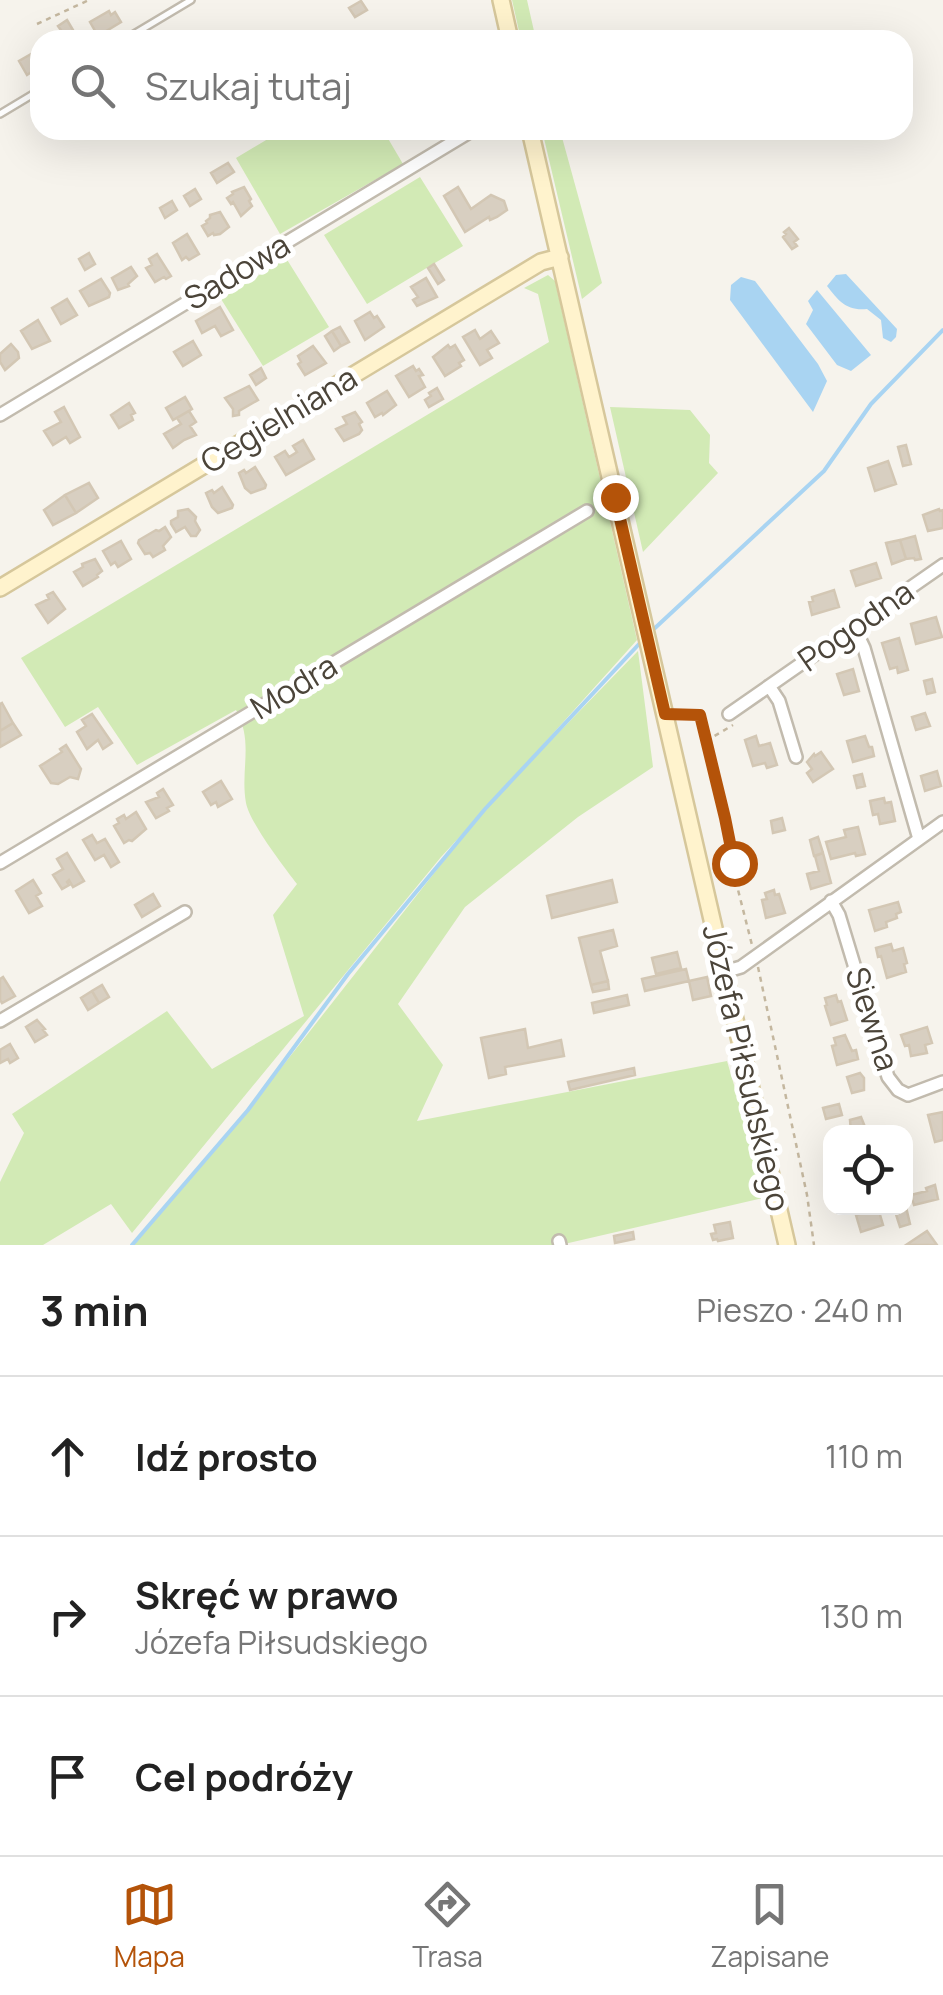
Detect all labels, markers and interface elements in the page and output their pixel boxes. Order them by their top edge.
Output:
search box [30,30,913,140]
icon: search [65,58,120,113]
text: Szukaj tutaj [145,59,352,111]
street label: Sadowa [175,222,298,320]
street label: Cegielniana [192,355,365,483]
route end [593,475,639,521]
street label: Pogodna [789,569,922,681]
street label: Modra [242,643,345,729]
route start [712,841,758,887]
street label: Józefa Piłsudskiego [693,920,801,1215]
street label: Siewna [836,961,910,1076]
map controls [823,1125,913,1215]
button: locate [823,1125,913,1215]
text: 3 min [40,1281,149,1339]
text: Pieszo · 240 m [697,1288,903,1332]
icon: ahead [40,1429,95,1484]
text: Idź prosto [135,1430,318,1482]
text: 110 m [825,1434,903,1478]
text: Skręć w prawo [135,1568,398,1620]
icon: right [40,1589,95,1644]
text: 130 m [820,1594,903,1638]
text: Józefa Piłsudskiego [135,1620,428,1664]
icon: arrive [40,1749,95,1804]
text: Cel podróży [135,1750,353,1802]
tab: Mapa [114,1877,185,1975]
tab: Trasa [412,1877,483,1975]
tab: Zapisane [710,1877,829,1975]

